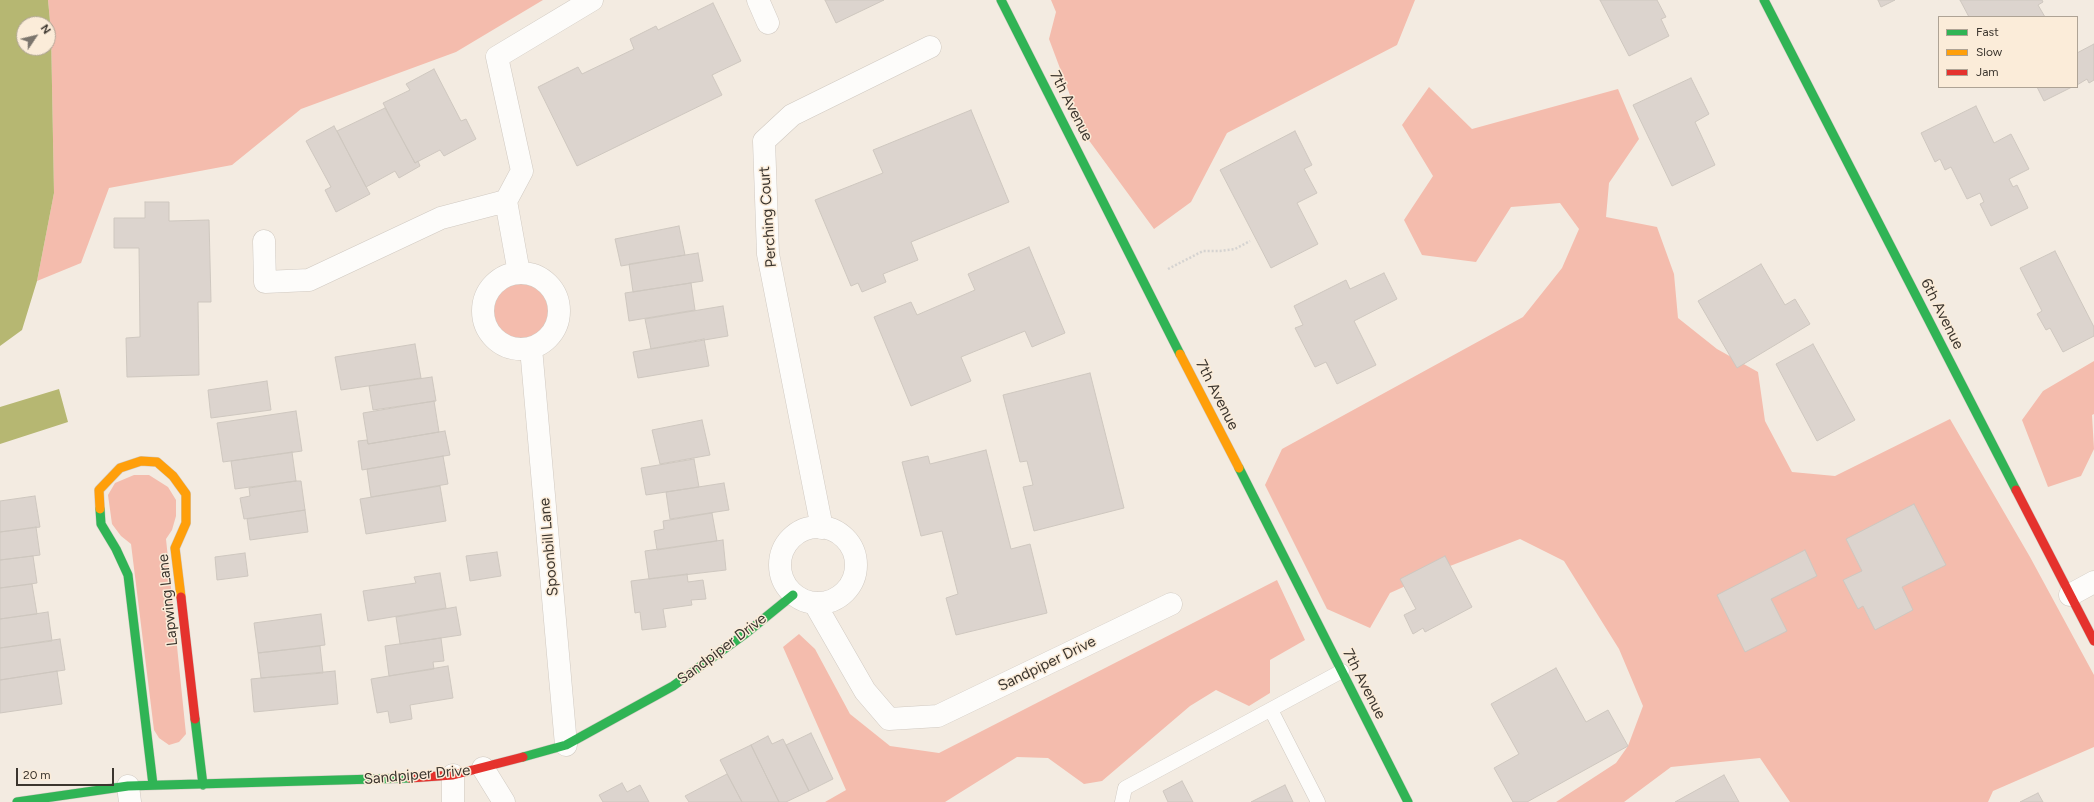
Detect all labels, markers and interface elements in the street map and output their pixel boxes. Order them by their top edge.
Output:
north arrow [16,16,56,56]
legend [1938,16,2078,88]
text: N [38,22,53,37]
text: Fast [1976,25,1999,39]
text: Slow [1976,45,2002,59]
text: Jam [1976,65,1999,79]
street label: 7th Avenue [1046,68,1096,144]
street label: Perching Court [755,166,781,268]
street label: 6th Avenue [1917,276,1967,352]
street label: 7th Avenue [1192,357,1242,433]
street label: Spoonbill Lane [536,497,562,597]
street label: Lapwing Lane [154,553,182,647]
street label: Sandpiper Drive [674,610,770,688]
street label: Sandpiper Drive [995,632,1099,696]
street label: 7th Avenue [1339,646,1389,722]
scale bar [18,760,116,786]
street label: Sandpiper Drive [363,761,471,789]
text: 20 m [23,768,51,782]

